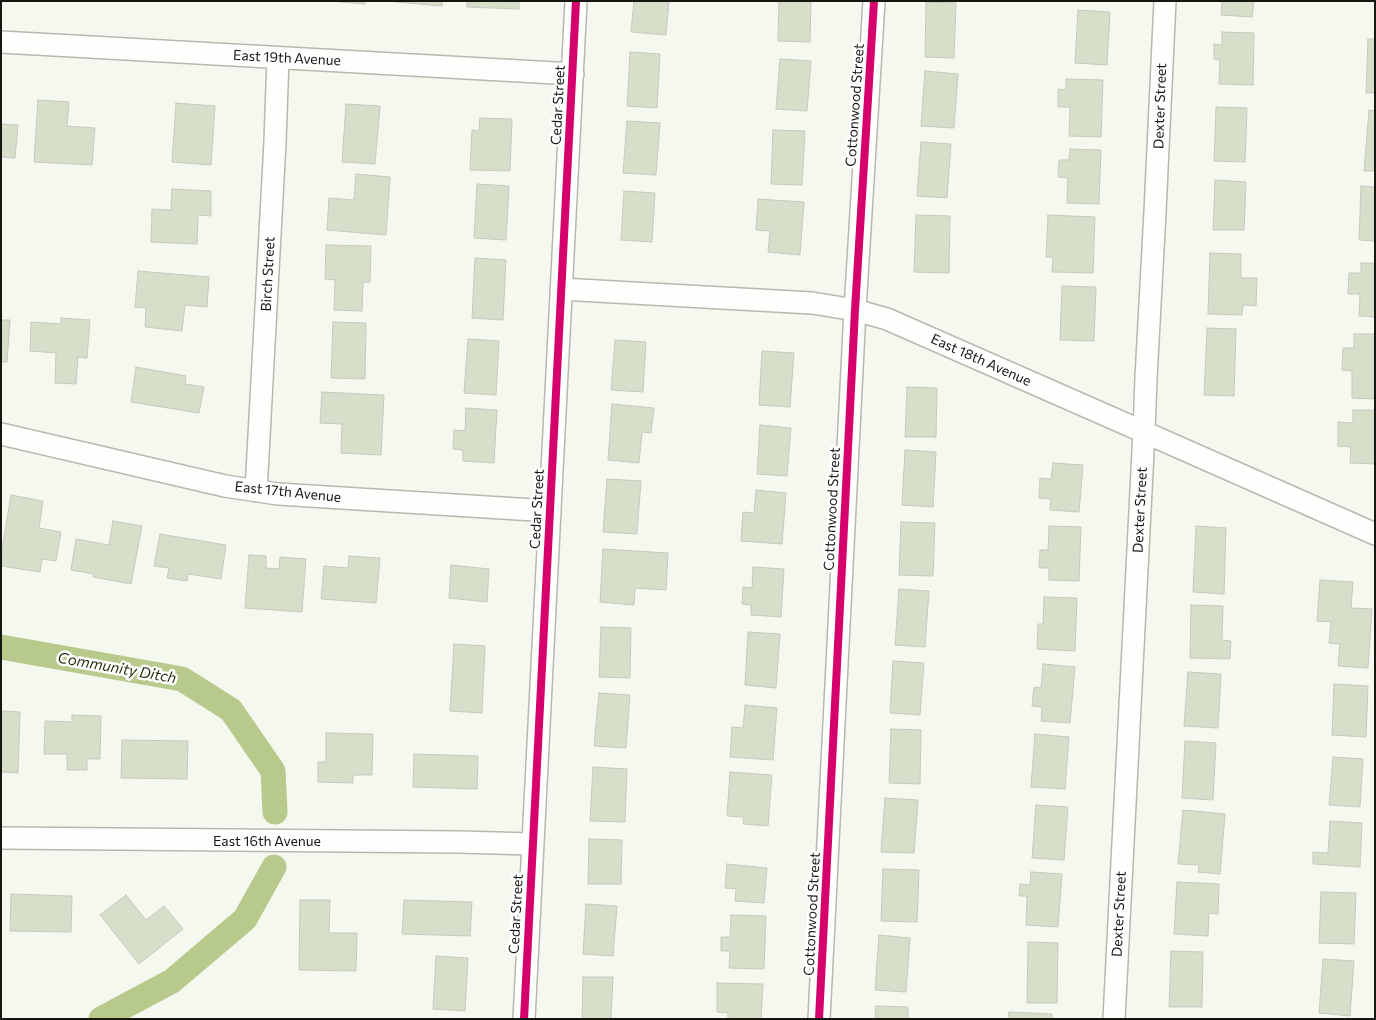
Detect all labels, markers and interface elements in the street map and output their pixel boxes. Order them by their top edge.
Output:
street label: Cottonwood Street [842,43,868,167]
street label: East 19th Avenue [233,47,341,69]
street label: Dexter Street [1150,63,1170,149]
street label: Cedar Street [548,65,568,145]
street label: Birch Street [258,236,278,312]
street label: East 18th Avenue [928,330,1034,390]
street label: Cottonwood Street [820,447,844,571]
street label: Dexter Street [1129,467,1151,553]
street label: Cedar Street [527,469,547,549]
street label: East 17th Avenue [234,478,342,506]
water label: Community Ditch [56,649,178,687]
street label: East 16th Avenue [213,833,321,849]
street label: Cottonwood Street [800,852,824,976]
street label: Dexter Street [1108,871,1130,957]
street label: Cedar Street [506,874,526,954]

